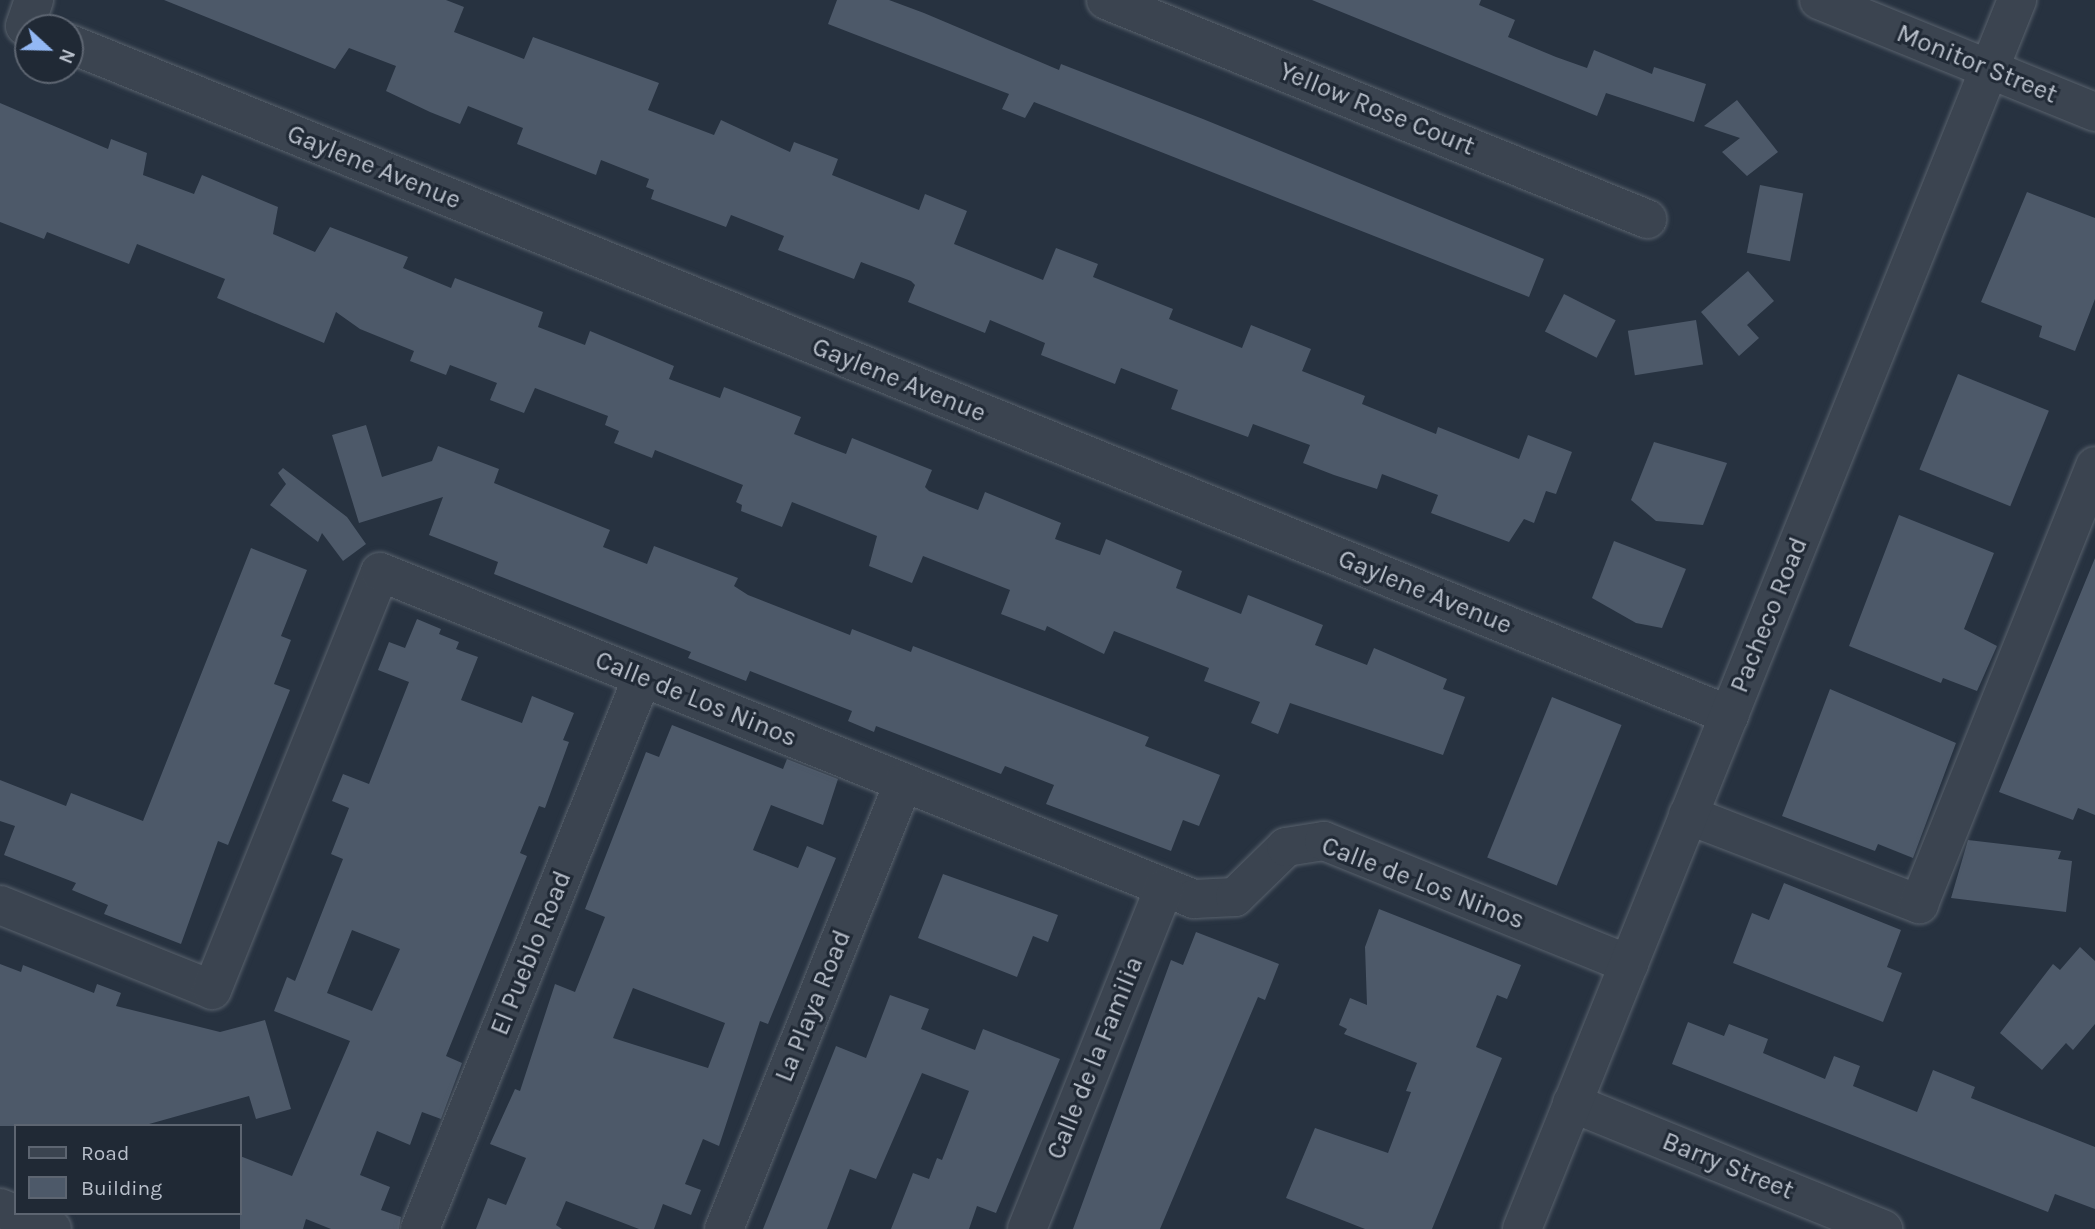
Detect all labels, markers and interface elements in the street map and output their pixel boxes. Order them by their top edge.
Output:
north arrow [14,14,84,84]
street label: Monitor Street [1892,18,2062,110]
text: N [54,46,79,67]
street label: Yellow Rose Court [1275,56,1479,162]
street label: Gaylene Avenue [283,118,465,216]
street label: Gaylene Avenue [808,331,990,429]
street label: Pacheco Road [1724,533,1814,697]
street label: Gaylene Avenue [1334,543,1516,641]
street label: Calle de Los Ninos [591,644,801,754]
street label: Calle de Los Ninos [1317,830,1529,936]
street label: El Pueblo Road [484,866,578,1040]
street label: La Playa Road [768,925,858,1087]
street label: Calle de la Familia [1040,952,1150,1164]
legend [14,1124,242,1215]
street label: Barry Street [1658,1126,1798,1206]
text: Road [81,1141,129,1165]
text: Building [81,1176,162,1200]

